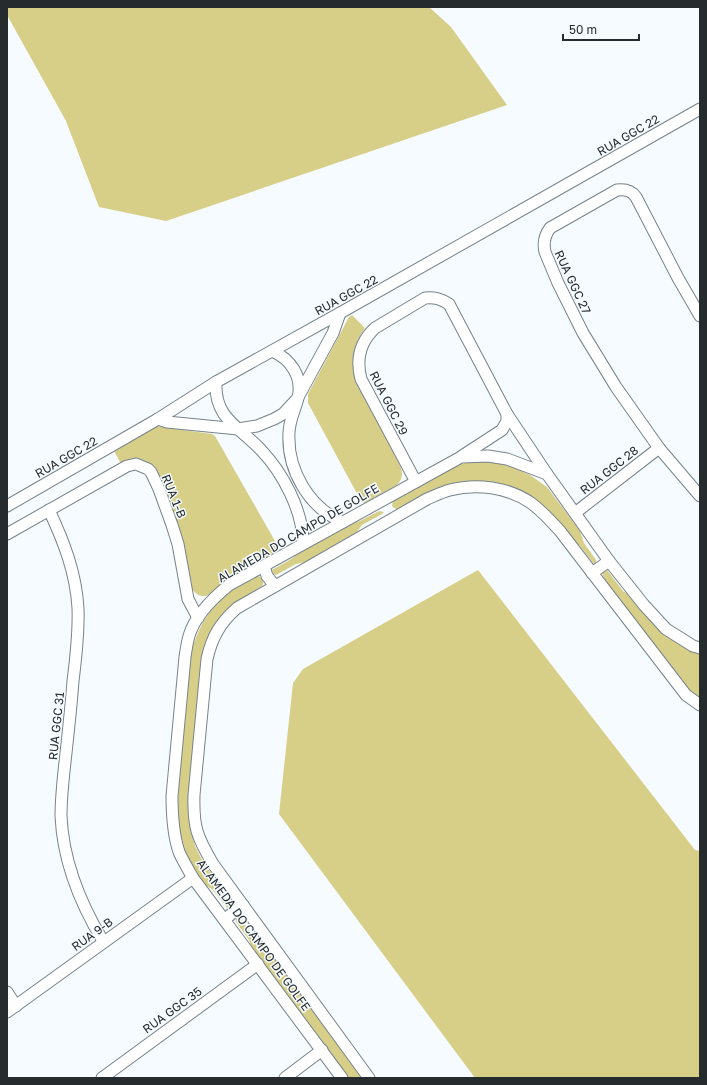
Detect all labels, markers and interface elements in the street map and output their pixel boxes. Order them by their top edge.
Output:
scale bar [563,16,639,42]
text: 50 m [569,22,597,37]
street label: RUA GGC 22 [594,111,662,159]
street label: RUA GGC 27 [552,248,594,316]
street label: RUA GGC 22 [312,272,380,318]
street label: RUA GGC 29 [366,369,412,437]
street label: RUA GGC 22 [32,433,100,481]
street label: RUA GGC 28 [577,443,641,497]
street label: RUA 1-B [158,472,190,520]
street label: ALAMEDA DO CAMPO DE GOLFE [215,481,381,585]
street label: RUA GGC 31 [45,691,67,761]
street label: ALAMEDA DO CAMPO DE GOLFE [194,856,314,1014]
street label: RUA 9-B [68,914,116,954]
street label: RUA GGC 35 [139,983,205,1037]

